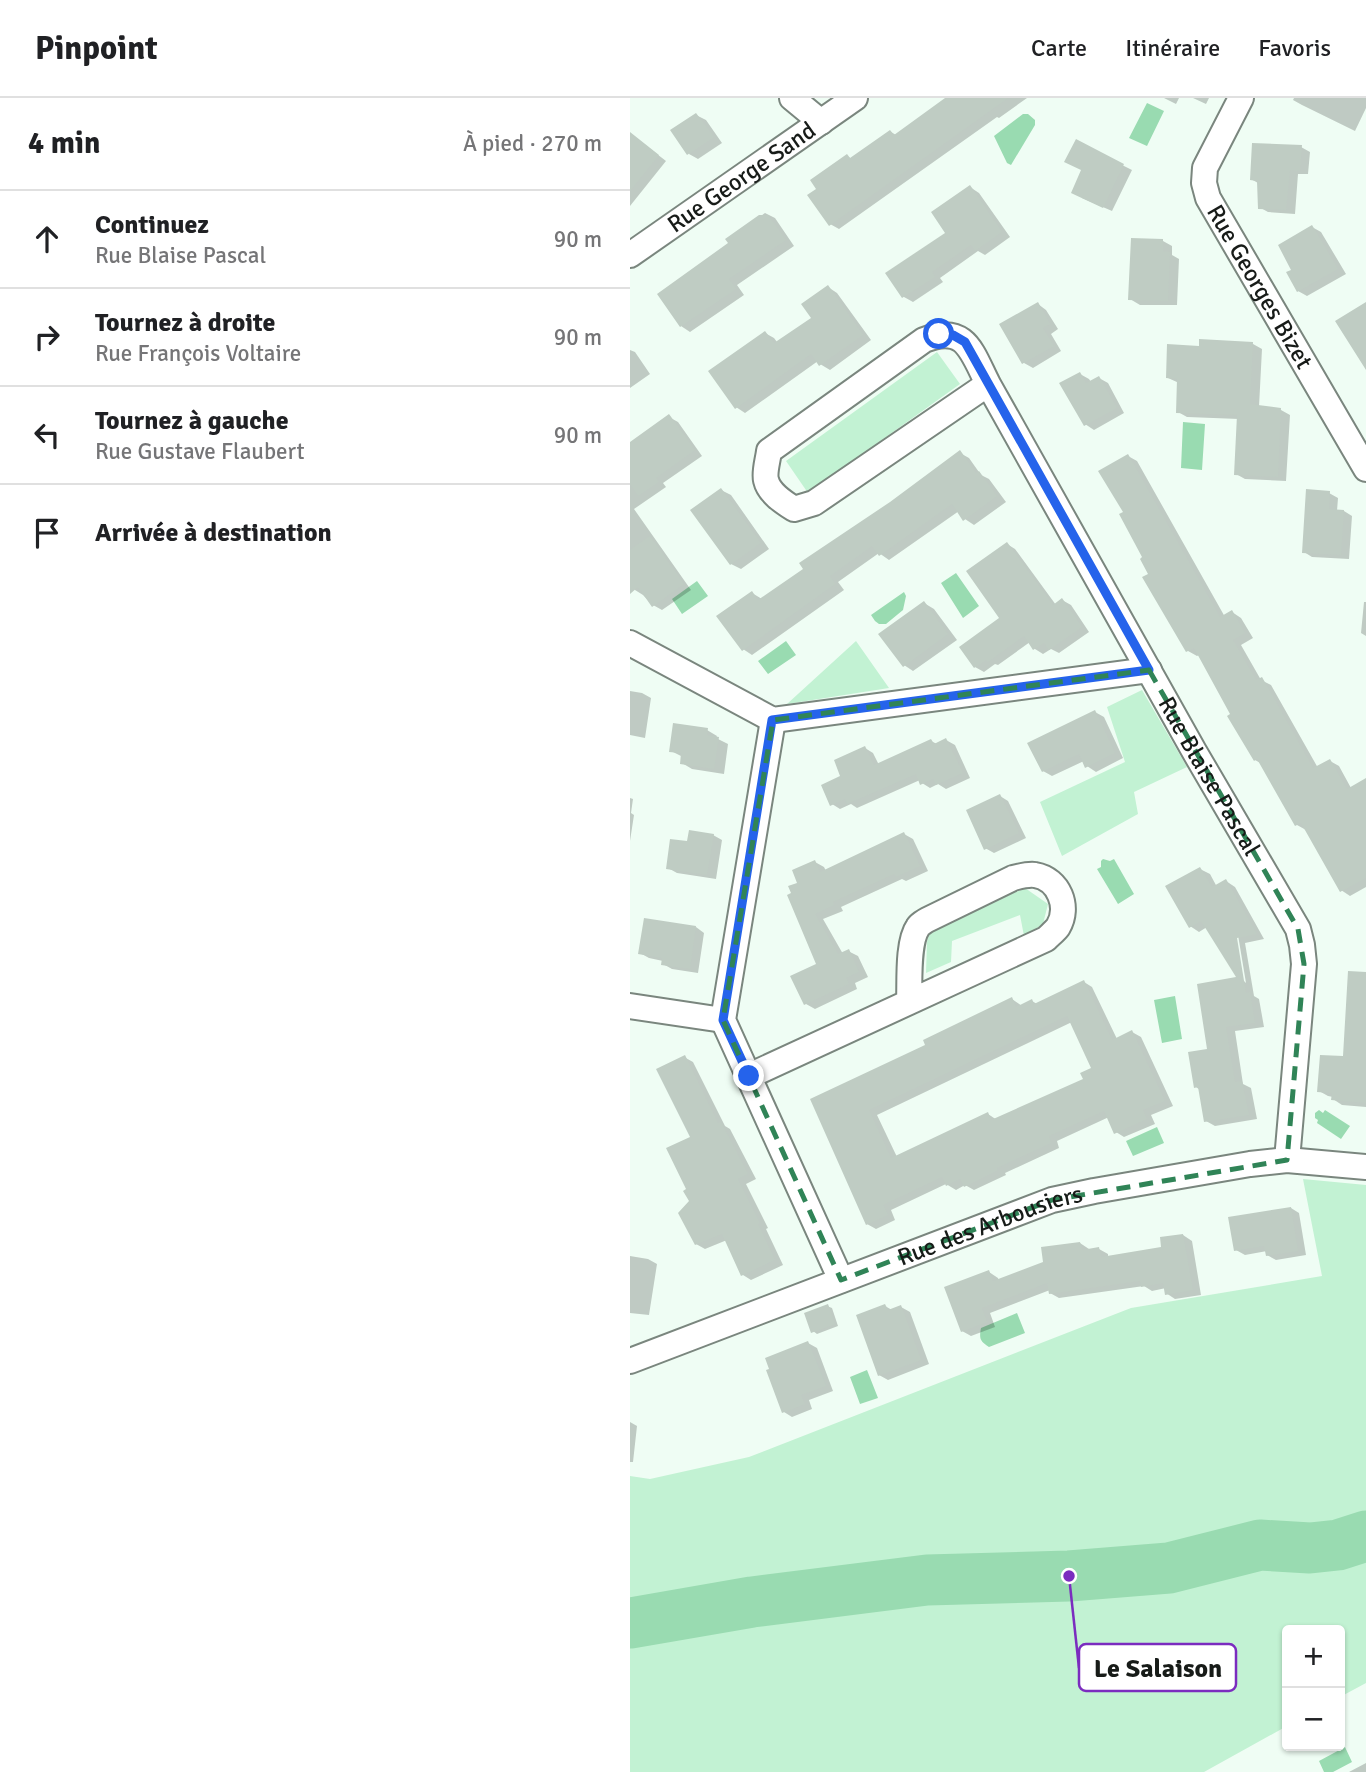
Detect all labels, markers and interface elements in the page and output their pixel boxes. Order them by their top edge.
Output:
text: Pinpoint [35,28,158,69]
text: Carte [1031,33,1087,63]
text: Itinéraire [1125,33,1220,63]
text: Favoris [1258,33,1331,63]
street label: Rue George Sand [662,115,822,239]
text: 4 min [28,125,100,162]
text: À pied · 270 m [463,129,602,158]
street label: Rue Georges Bizet [1200,199,1319,374]
text: Continuez [95,209,209,241]
icon: ahead [28,220,66,258]
text: 90 m [554,225,602,254]
text: Rue Blaise Pascal [95,241,266,270]
text: Tournez à droite [95,307,275,339]
icon: right [28,318,66,356]
route start [923,318,954,349]
text: 90 m [554,323,602,352]
text: Rue François Voltaire [95,339,301,368]
text: Tournez à gauche [95,405,289,437]
icon: left [28,416,66,454]
text: 90 m [554,421,602,450]
text: Rue Gustave Flaubert [95,437,305,466]
icon: arrive [28,514,66,552]
text: Arrivée à destination [95,517,332,549]
street label: Rue Blaise Pascal [1152,691,1267,861]
route end [733,1060,764,1091]
street label: Rue des Arbousiers [893,1179,1085,1273]
map controls [1282,1625,1345,1751]
button: + [1282,1625,1345,1688]
callout: Le Salaison [1079,1644,1236,1691]
text: Le Salaison [1094,1653,1222,1685]
button: − [1282,1688,1345,1751]

